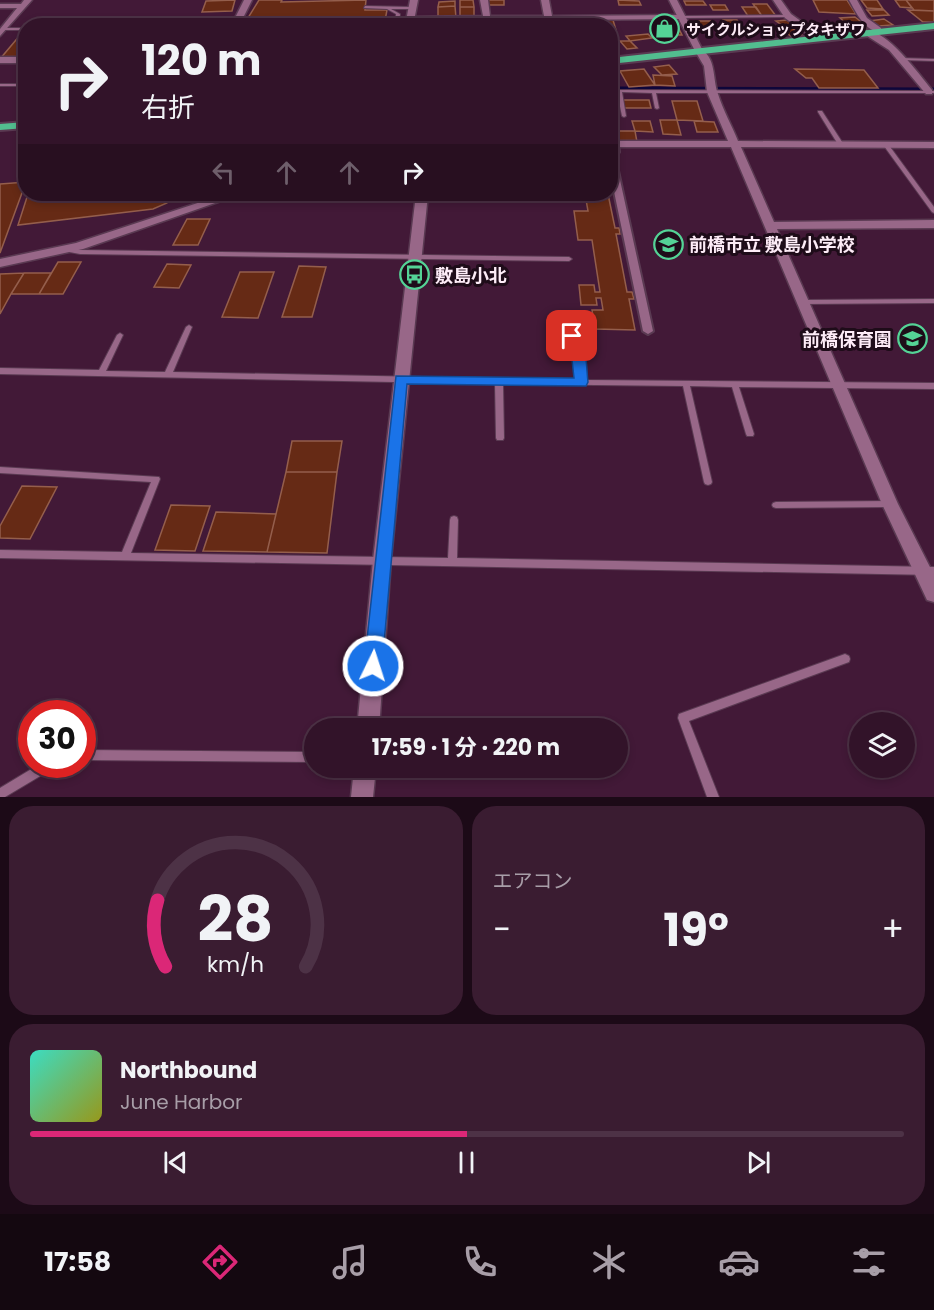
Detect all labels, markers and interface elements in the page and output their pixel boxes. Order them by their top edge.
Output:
shop icon: サイクルショップタキザワ [649,13,681,45]
place label: サイクルショップタキザワ [686,19,865,40]
text: 120 m [141,31,262,90]
icon: right [42,42,120,120]
text: 右折 [141,89,195,126]
icon: left [207,156,240,189]
icon: ahead [270,156,303,189]
icon: ahead [333,156,366,189]
icon: right [396,156,429,189]
school or university icon: 前橋市立 敷島小学校 [652,228,684,260]
place label: 前橋市立 敷島小学校 [689,232,855,257]
bus stop icon: 敷島小北 [398,259,430,291]
place label: 敷島小北 [435,263,507,288]
pin [546,310,597,361]
icon: arrive [555,319,588,352]
school or university icon: 前橋保育園 [897,323,929,355]
place label: 前橋保育園 [802,327,892,352]
position arrow [341,634,405,698]
speed limit sign: 30 [18,700,96,778]
map controls [849,712,915,778]
button: layers [849,712,915,778]
text: 17:59 · 1 分 · 220 m [372,732,560,763]
text: エアコン [493,867,573,895]
text: 28 [198,875,274,963]
text: 19° [663,899,729,962]
text: − [493,906,511,953]
text: + [881,906,904,953]
text: km/h [207,950,264,981]
text: Northbound [120,1055,257,1086]
text: June Harbor [120,1088,243,1116]
icon: previous [159,1146,192,1179]
icon: pause [450,1146,483,1179]
icon: next [742,1146,775,1179]
icon: directions [199,1241,241,1283]
icon: music [329,1241,371,1283]
icon: phone [459,1241,501,1283]
icon: climate [588,1241,630,1283]
icon: car [718,1241,760,1283]
icon: filters [848,1241,890,1283]
text: 17:58 [44,1243,111,1280]

